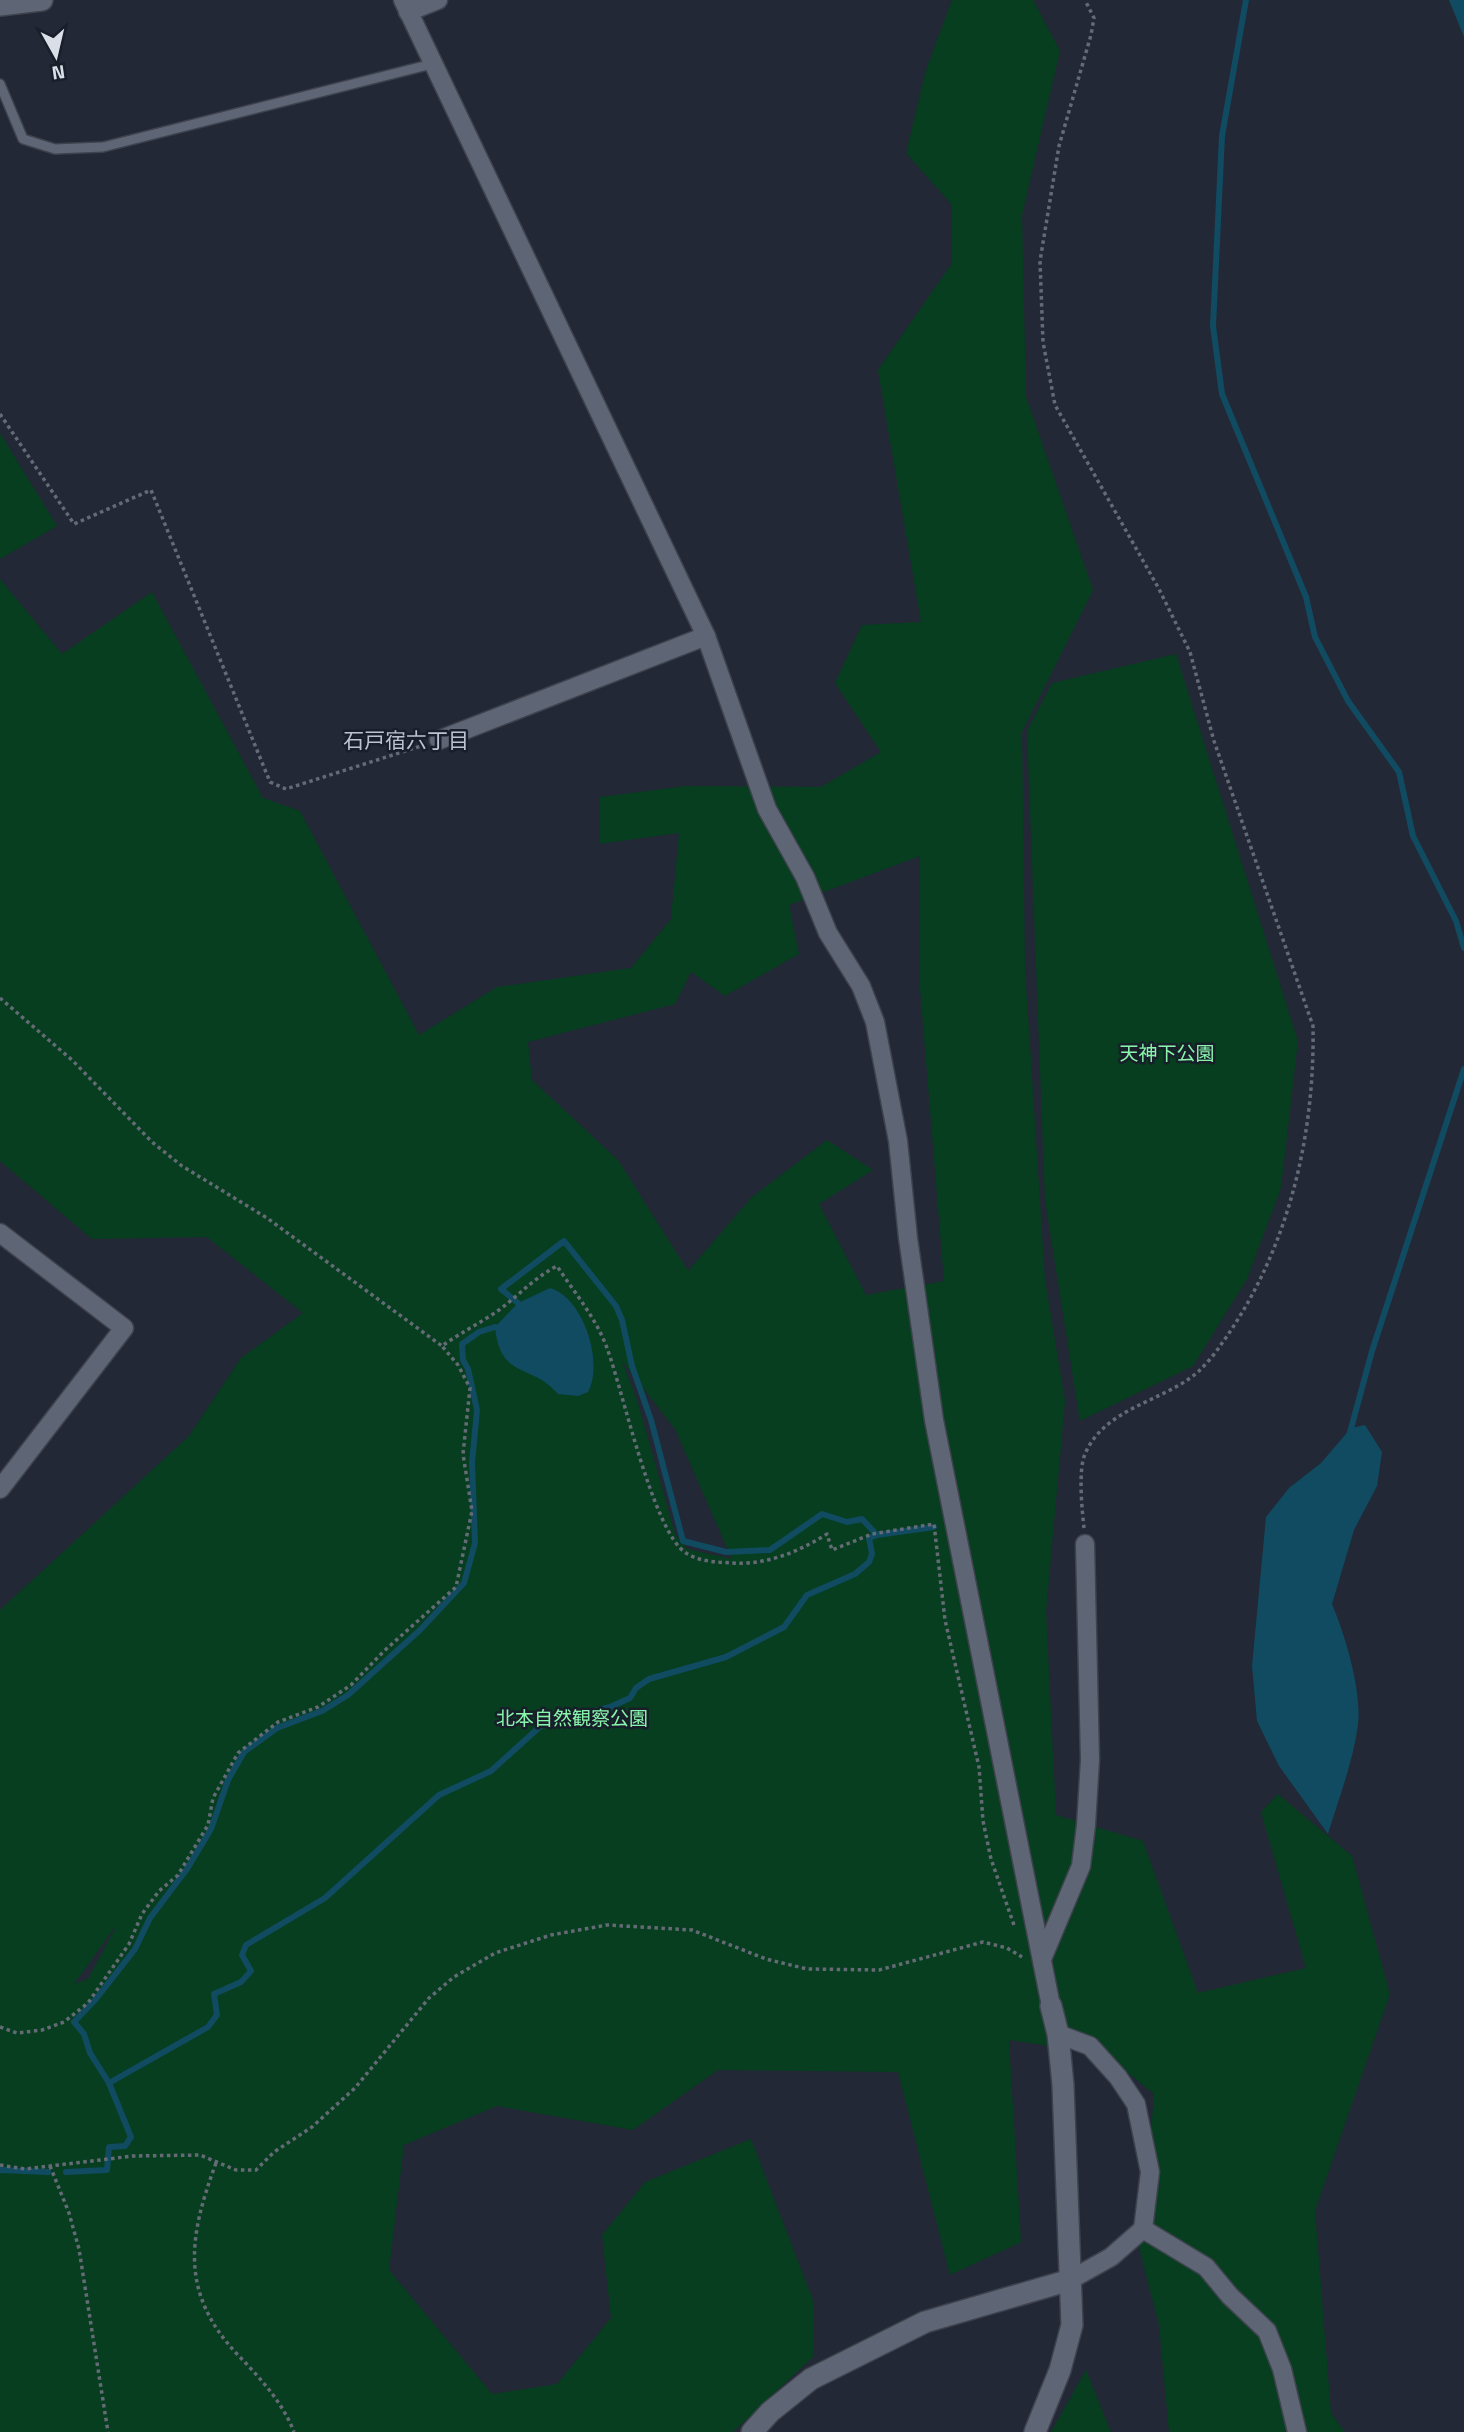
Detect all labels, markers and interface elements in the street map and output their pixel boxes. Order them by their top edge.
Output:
north arrow [21,21,91,91]
text: N [50,58,67,89]
district label: 石戸宿六丁目 [343,724,469,756]
park label: 天神下公園 [1119,1038,1215,1067]
park label: 北本自然観察公園 [496,1703,648,1732]

